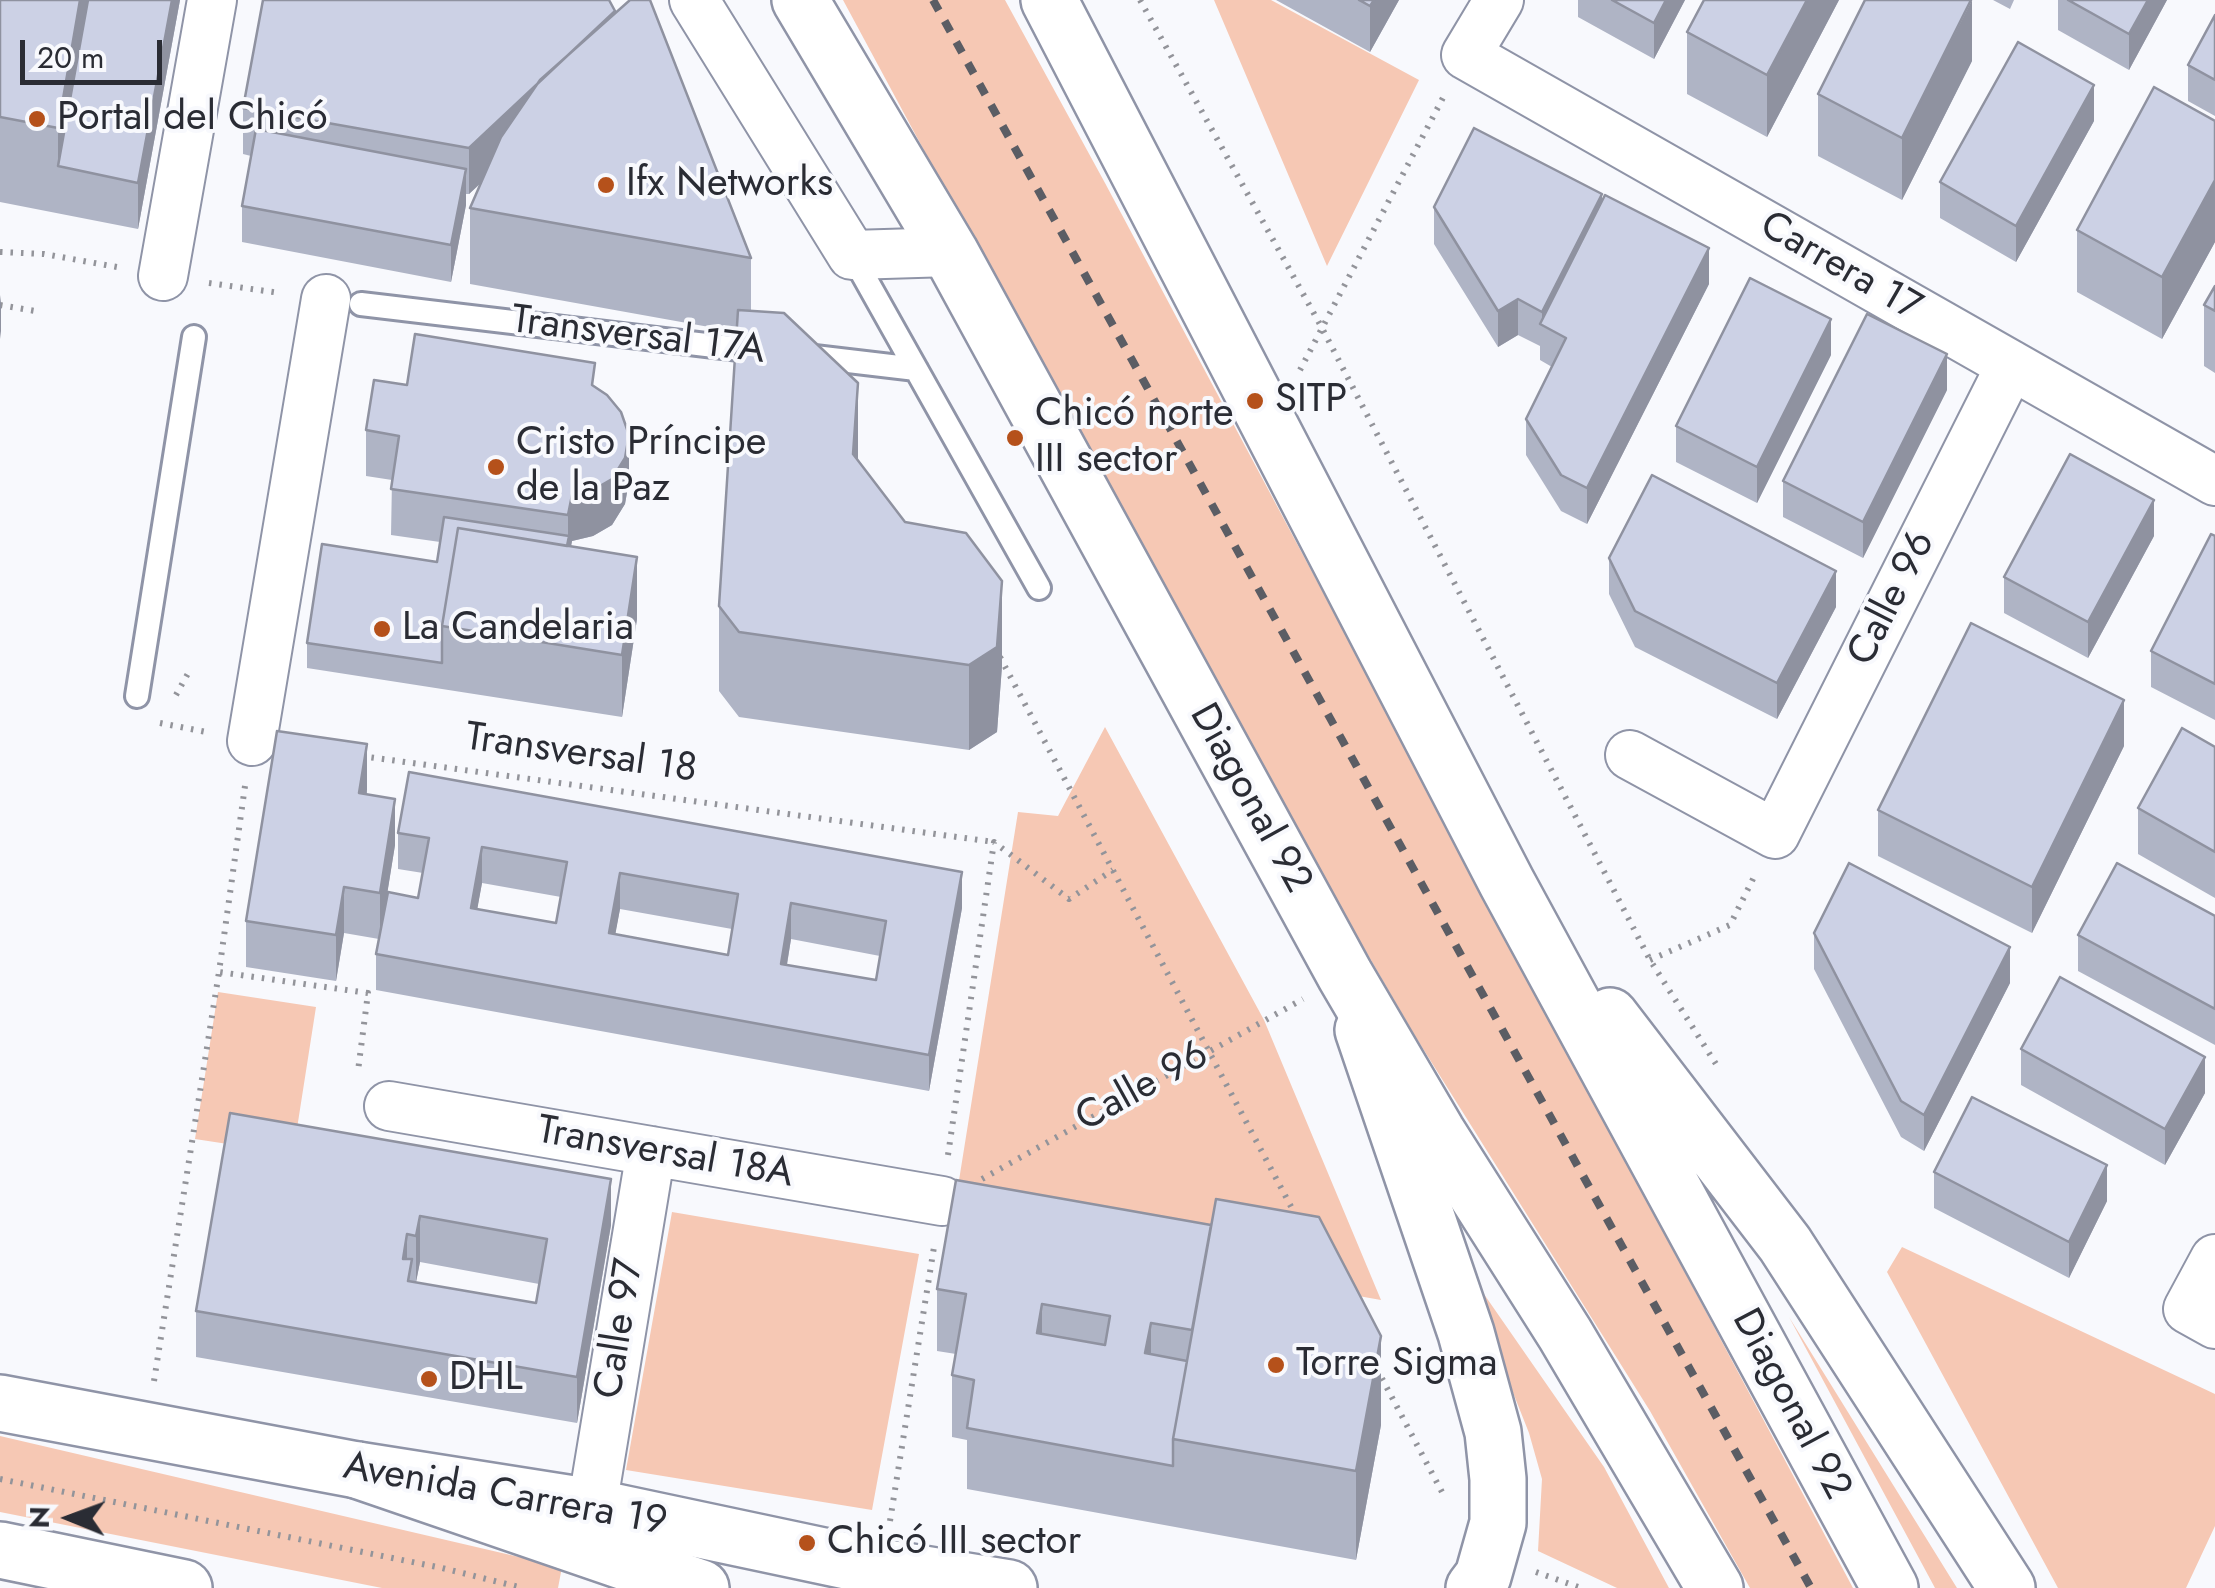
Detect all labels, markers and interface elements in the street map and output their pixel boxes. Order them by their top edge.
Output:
scale bar [25,20,168,82]
text: 20 m [37,36,104,79]
place label: Portal del Chicó [57,95,328,143]
marker: Portal del Chicó [26,108,48,130]
place label: Ifx Networks [626,161,833,209]
marker: Ifx Networks [595,174,617,196]
street label: Carrera 17 [1751,203,1929,333]
street label: Transversal 17A [509,298,767,376]
place label: SITP [1275,377,1347,425]
marker: SITP [1244,390,1266,412]
place label: Chicó norte III sector [1035,391,1234,485]
place label: Cristo Príncipe de la Paz [516,420,766,514]
marker: Chicó norte III sector [1004,427,1026,449]
marker: Cristo Príncipe de la Paz [485,456,507,478]
street label: Calle 96 [1839,524,1947,674]
place label: La Candelaria [402,605,634,653]
marker: La Candelaria [371,618,393,640]
street label: Diagonal 92 [1177,696,1321,902]
street label: Transversal 18 [462,715,700,795]
street label: Calle 96 [1069,1032,1217,1144]
street label: Transversal 18A [533,1108,797,1200]
street label: Calle 97 [586,1256,656,1402]
street label: Diagonal 92 [1720,1302,1860,1508]
place label: Torre Sigma [1296,1341,1497,1389]
marker: Torre Sigma [1265,1354,1287,1376]
place label: DHL [449,1355,523,1403]
marker: DHL [418,1368,440,1390]
street label: Avenida Carrera 19 [340,1444,670,1548]
north arrow [20,1468,120,1568]
text: N [19,1506,60,1529]
place label: Chicó III sector [827,1519,1081,1567]
marker: Chicó III sector [796,1532,818,1554]

